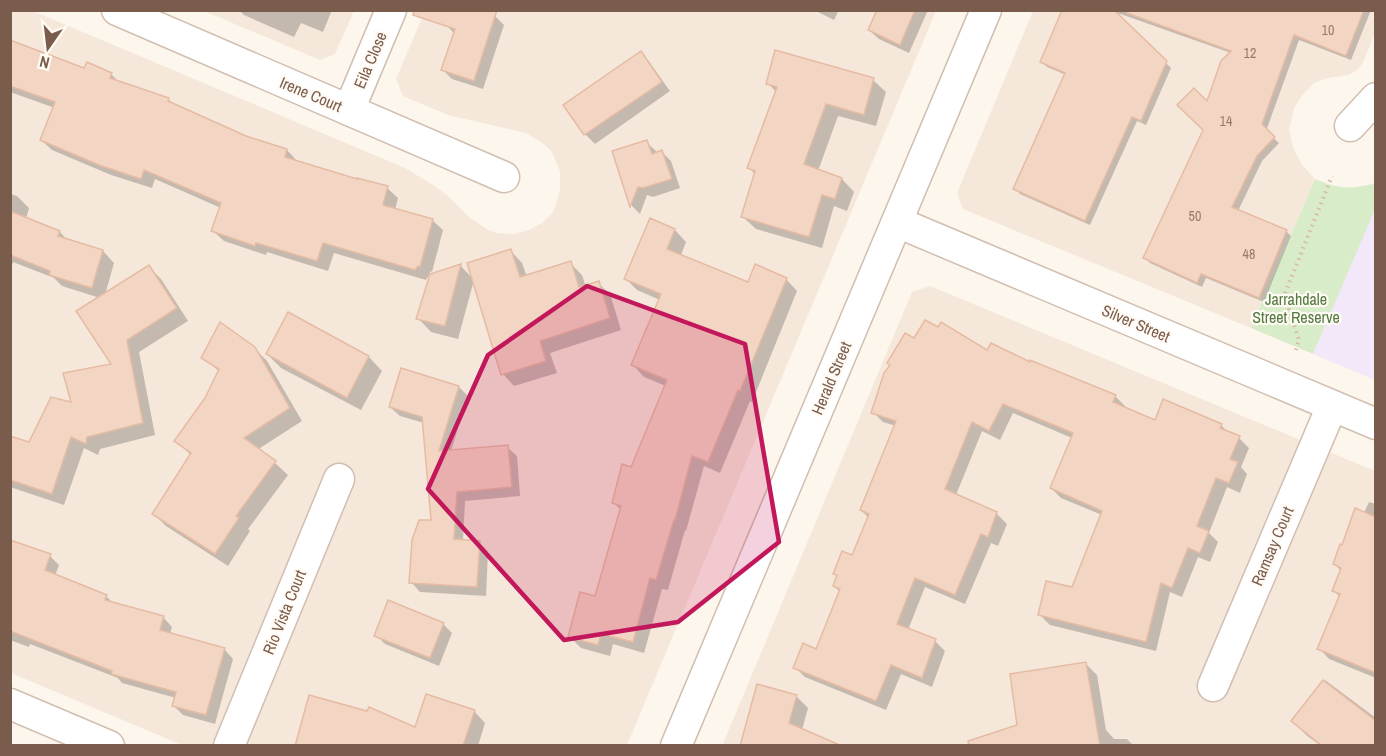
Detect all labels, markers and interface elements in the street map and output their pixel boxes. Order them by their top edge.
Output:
north arrow [18,18,78,78]
house number: 10 [1322,21,1334,39]
street label: Eila Close [348,28,392,92]
house number: 12 [1244,44,1256,62]
text: N [37,51,52,74]
street label: Irene Court [276,71,346,117]
house number: 14 [1220,112,1233,130]
house number: 50 [1189,207,1201,225]
house number: 48 [1243,245,1255,263]
park label: Jarrahdale Street Reserve [1252,288,1340,328]
street label: Silver Street [1098,299,1174,347]
street label: Herald Street [806,338,856,418]
street label: Ramsay Court [1245,503,1299,589]
street label: Rio Vista Court [257,566,311,658]

